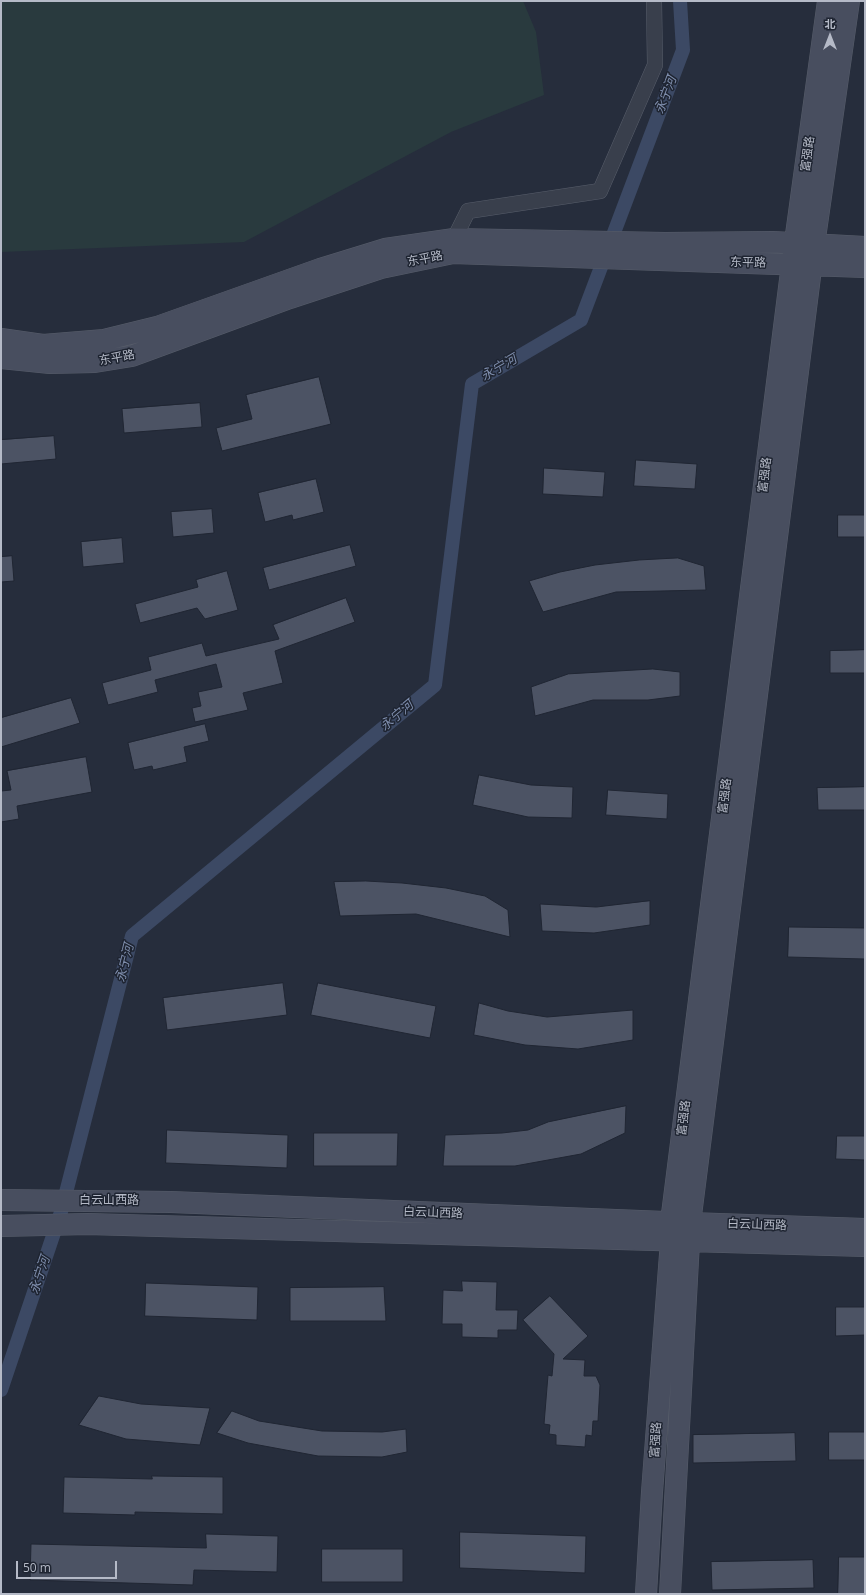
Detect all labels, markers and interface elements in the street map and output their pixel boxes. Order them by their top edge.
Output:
north arrow [810,16,850,56]
text: 北 [825,16,836,31]
water label: 永宁河 [652,74,680,116]
street label: 富强路 [798,135,818,173]
street label: 东平路 [406,248,444,270]
street label: 东平路 [730,255,766,271]
street label: 东平路 [98,347,136,369]
water label: 永宁河 [478,351,520,385]
street label: 富强路 [756,456,774,494]
water label: 永宁河 [377,697,417,735]
street label: 富强路 [716,777,734,815]
water label: 永宁河 [113,942,137,984]
street label: 富强路 [675,1099,693,1137]
street label: 白云山西路 [79,1194,139,1208]
street label: 白云山西路 [403,1205,463,1221]
street label: 白云山西路 [727,1217,787,1233]
water label: 永宁河 [26,1254,54,1296]
street label: 富强路 [648,1422,664,1458]
scale bar [18,1553,119,1579]
text: 50 m [23,1559,51,1576]

